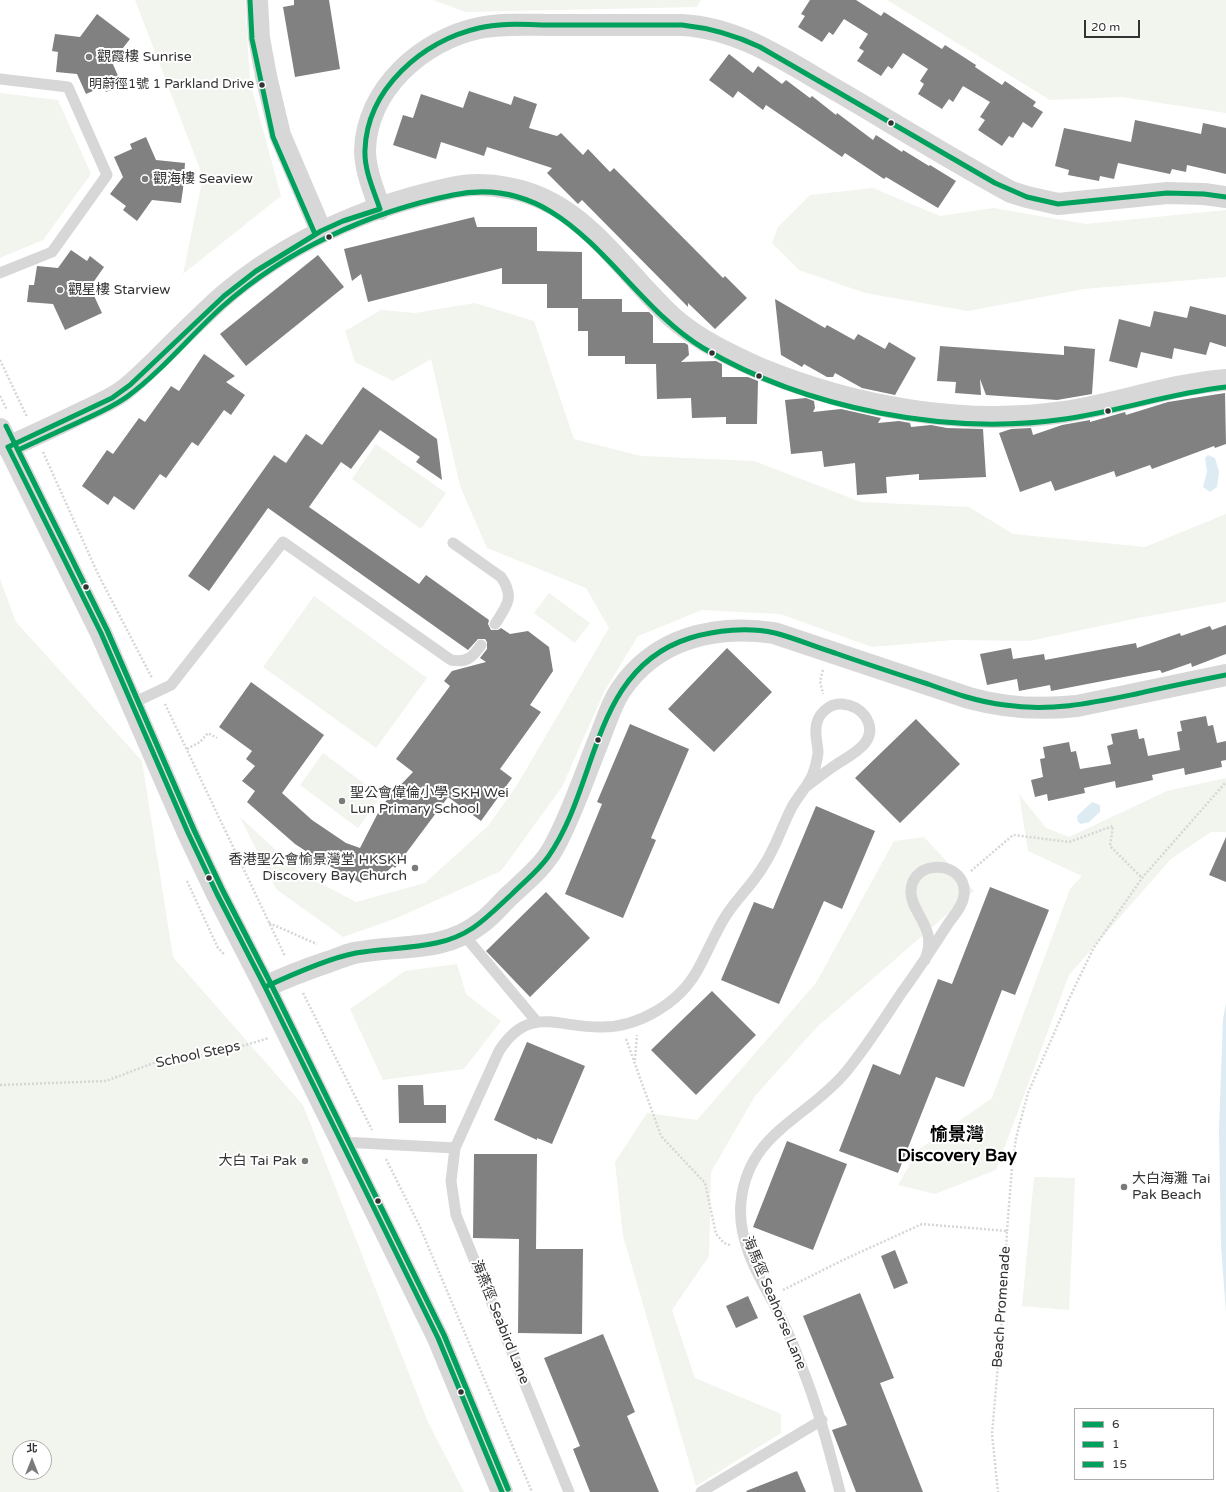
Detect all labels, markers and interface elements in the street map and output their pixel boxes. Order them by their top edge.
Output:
scale bar [1086,12,1142,38]
text: 20 m [1091,20,1120,34]
place label: 觀霞樓 Sunrise [97,49,192,65]
marker: 觀霞樓 Sunrise [84,52,94,62]
place label: 明蔚徑1號 1 Parkland Drive [89,77,254,93]
marker: 明蔚徑1號 1 Parkland Drive [257,80,267,90]
unlabelled marker [886,118,896,128]
place label: 觀海樓 Seaview [153,171,253,187]
marker: 觀海樓 Seaview [140,174,150,184]
unlabelled marker [324,232,334,242]
place label: 觀星樓 Starview [68,282,170,298]
marker: 觀星樓 Starview [55,285,65,295]
unlabelled marker [707,348,717,358]
unlabelled marker [754,371,764,381]
unlabelled marker [1103,406,1113,416]
unlabelled marker [81,582,91,592]
unlabelled marker [593,735,603,745]
place label: 聖公會偉倫小學 SKH Wei Lun Primary School [350,785,509,818]
marker: 聖公會偉倫小學 SKH Wei Lun Primary School [337,796,347,806]
place label: 香港聖公會愉景灣堂 HKSKH Discovery Bay Church [229,852,407,884]
marker: 香港聖公會愉景灣堂 HKSKH Discovery Bay Church [410,863,420,873]
unlabelled marker [204,873,214,883]
street label: School Steps [154,1038,242,1072]
district label: 愉景灣 Discovery Bay [891,1124,1023,1166]
place label: 大白 Tai Pak [218,1153,297,1169]
marker: 大白 Tai Pak [300,1156,310,1166]
place label: 大白海灘 Tai Pak Beach [1132,1171,1210,1204]
marker: 大白海灘 Tai Pak Beach [1119,1182,1129,1192]
unlabelled marker [373,1196,383,1206]
street label: 海馬徑 Seahorse Lane [738,1234,810,1372]
street label: Beach Promenade [989,1246,1015,1368]
street label: 海燕徑 Seabird Lane [467,1257,533,1387]
unlabelled marker [456,1387,466,1397]
legend [1074,1408,1214,1480]
text: 6 [1112,1417,1120,1431]
text: 1 [1112,1437,1120,1451]
north arrow [12,1440,52,1480]
text: 北 [27,1442,38,1455]
text: 15 [1112,1457,1127,1471]

